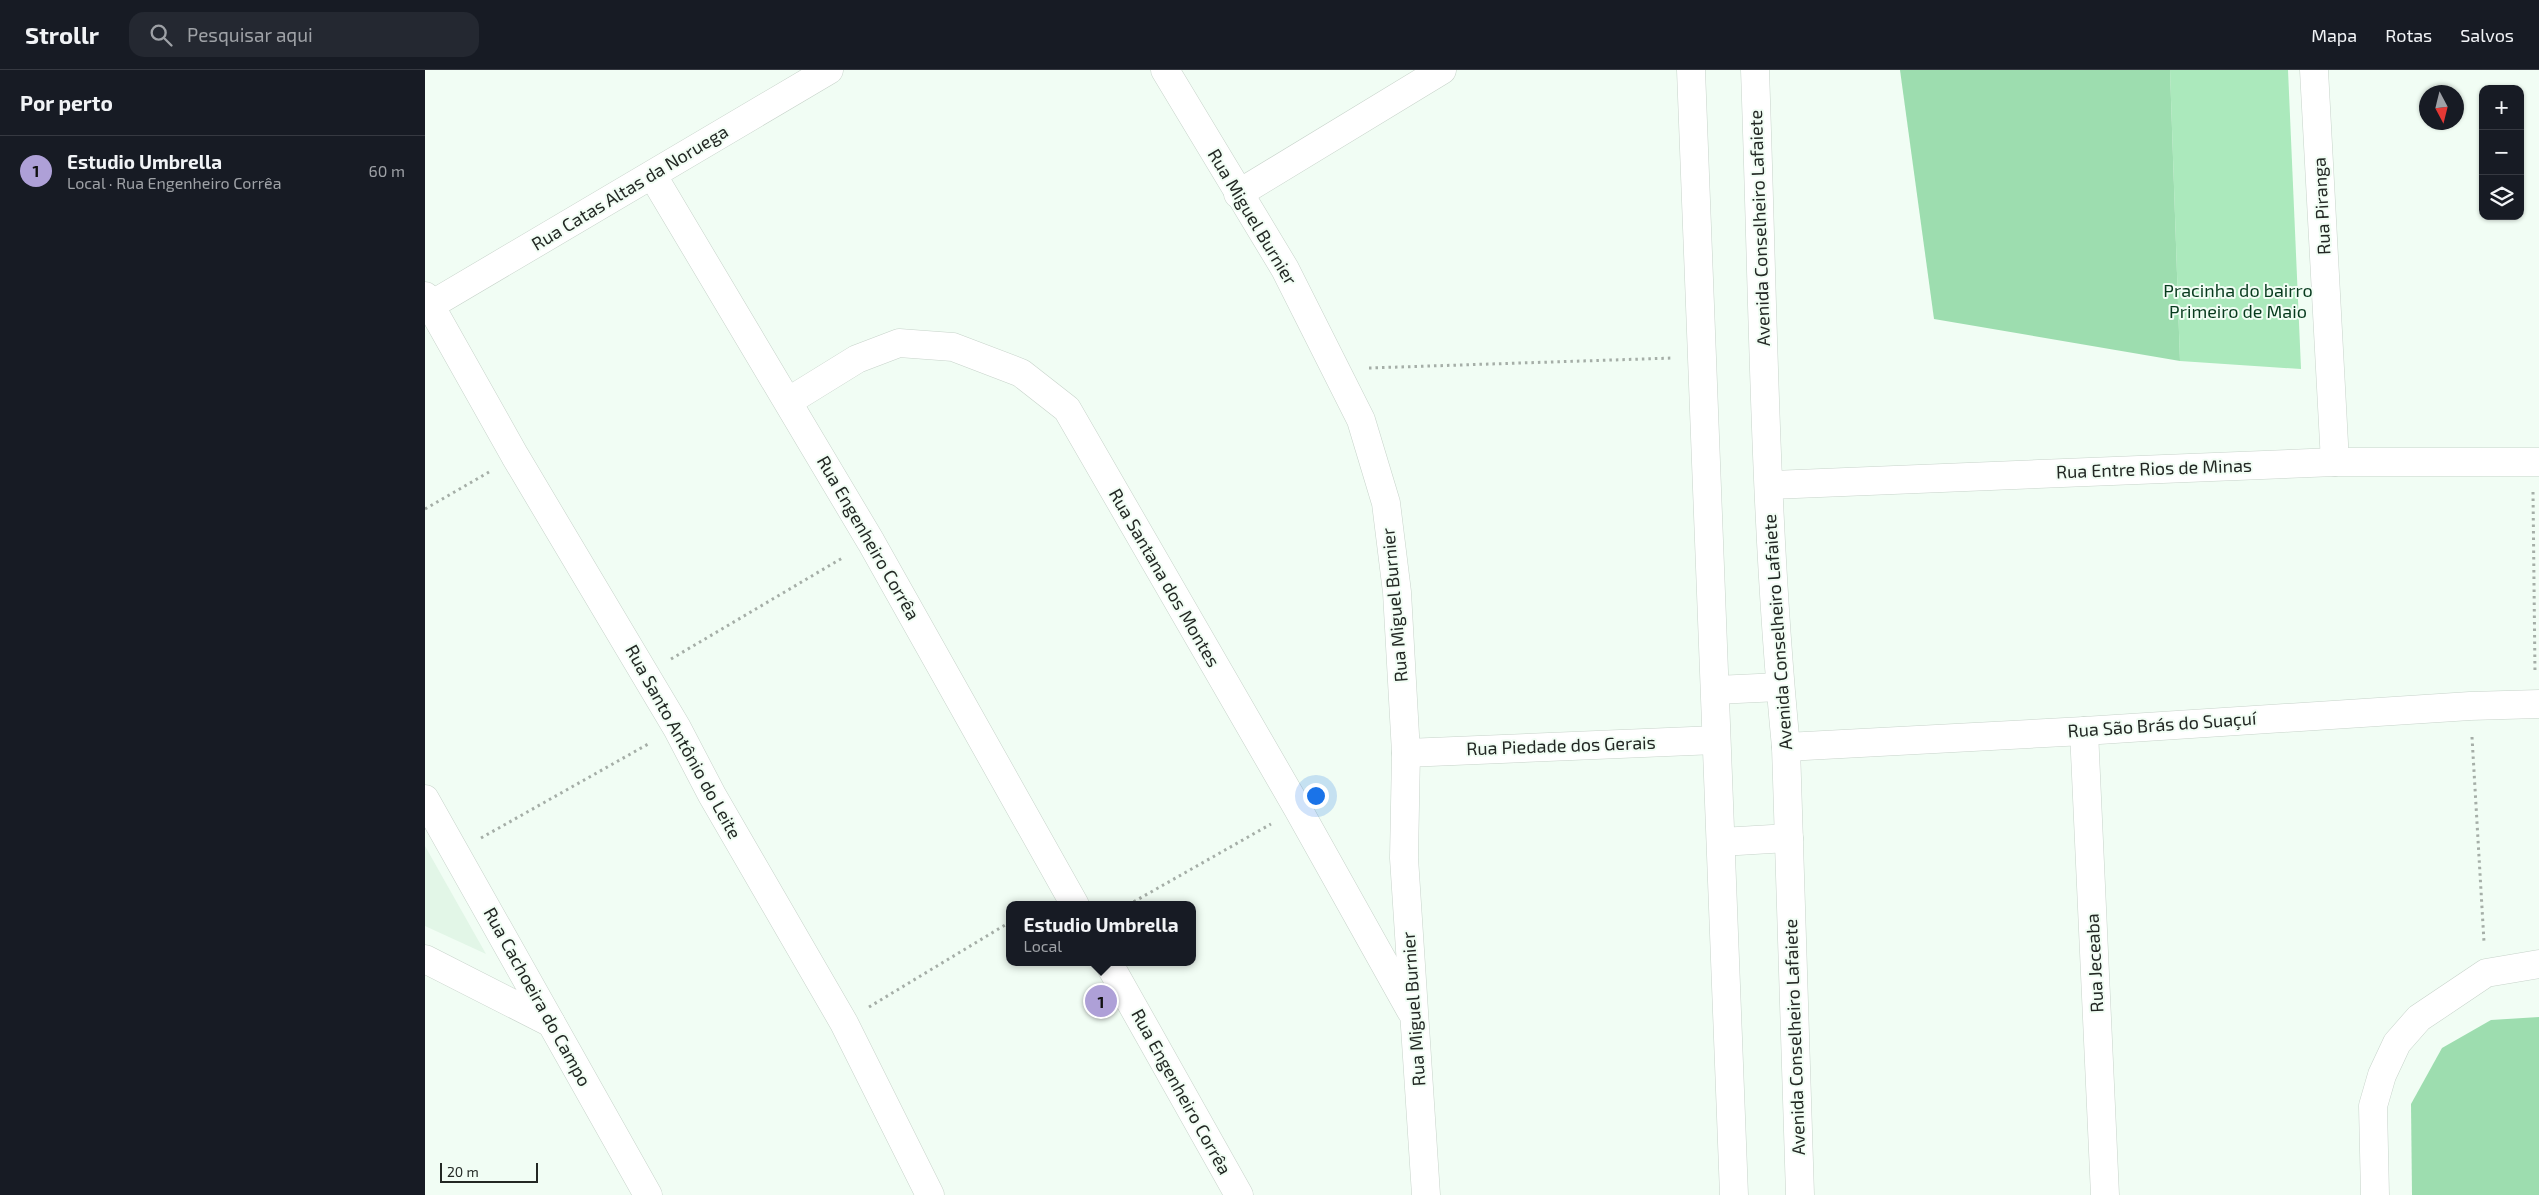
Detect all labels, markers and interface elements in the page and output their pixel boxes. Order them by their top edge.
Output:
search box [129,12,479,57]
text: Strollr [25,20,99,49]
icon: search [147,21,175,49]
text: Pesquisar aqui [187,23,313,46]
text: Mapa [2311,24,2357,46]
text: Rotas [2385,24,2432,46]
text: Salvos [2460,24,2514,46]
north arrow [2419,85,2464,130]
map controls [2479,85,2524,220]
button: + [2479,85,2524,130]
text: Por perto [20,90,113,115]
street label: Avenida Conselheiro Lafaiete [1744,109,1774,347]
street label: Rua Catas Altas da Noruega [527,120,732,255]
button: − [2479,130,2524,175]
street label: Rua Miguel Burnier [1204,144,1302,289]
text: Estudio Umbrella [67,150,222,173]
street label: Rua Piranga [2307,157,2335,255]
text: 1 [33,161,39,180]
text: 60 m [369,161,405,180]
text: Local · Rua Engenheiro Corrêa [67,173,281,192]
button: layers [2479,175,2524,220]
park label: Pracinha do bairro Primeiro de Maio [2163,279,2313,322]
street label: Rua Engenheiro Corrêa [813,451,925,624]
street label: Rua Entre Rios de Minas [2056,454,2252,482]
street label: Rua Santana dos Montes [1105,484,1225,671]
street label: Avenida Conselheiro Lafaiete [1758,513,1796,751]
street label: Rua Miguel Burnier [1376,527,1412,683]
street label: Rua Santo Antônio do Leite [621,641,747,842]
street label: Rua São Brás do Suaçuí [2067,706,2258,743]
street label: Rua Piedade dos Gerais [1466,731,1656,759]
your location [1303,783,1329,809]
popup [1006,901,1196,966]
street label: Rua Cachoeira do Campo [479,903,596,1090]
text: Estudio Umbrella [1023,913,1179,936]
street label: Rua Jeceaba [2080,913,2108,1013]
street label: Avenida Conselheiro Lafaiete [1779,918,1809,1156]
street label: Rua Miguel Burnier [1397,931,1429,1087]
text: Local [1023,936,1062,955]
pin: 1 [1085,982,1117,1020]
street label: Rua Engenheiro Corrêa [1127,1005,1237,1178]
scale bar [440,1160,537,1183]
text: 20 m [447,1163,479,1180]

